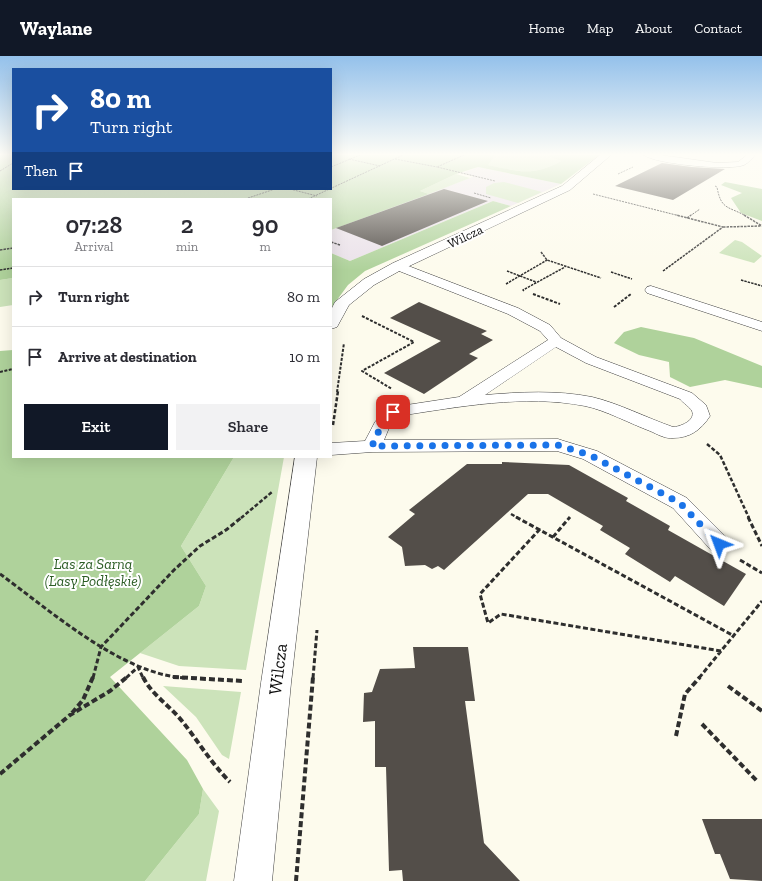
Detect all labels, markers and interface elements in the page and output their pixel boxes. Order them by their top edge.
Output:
text: Waylane [20,17,92,40]
text: Home [529,20,565,37]
text: Map [587,20,613,37]
text: About [635,20,672,37]
text: Contact [694,20,742,37]
text: 80 m [90,82,151,115]
icon: right [24,84,76,136]
text: Turn right [90,116,172,138]
icon: arrive [65,160,87,182]
text: Then [24,162,57,180]
text: 07:28 [66,210,122,239]
text: 2 [181,210,193,239]
text: 90 [252,210,278,239]
street label: Wilcza [445,221,486,251]
text: Arrival [74,239,114,254]
text: min [176,239,198,254]
text: m [260,239,271,254]
icon: right [24,286,46,308]
text: Turn right [58,288,129,306]
text: 80 m [287,288,320,306]
icon: arrive [24,346,46,368]
text: Arrive at destination [58,348,197,366]
text: 10 m [289,348,320,366]
pin [376,395,410,429]
icon: arrive [382,401,404,423]
button: Exit [24,404,168,450]
button: Share [176,404,320,450]
position arrow [698,523,740,565]
park label: Las za Sarną (Lasy Podłęskie) [45,555,141,590]
street label: Wilcza [264,642,292,696]

